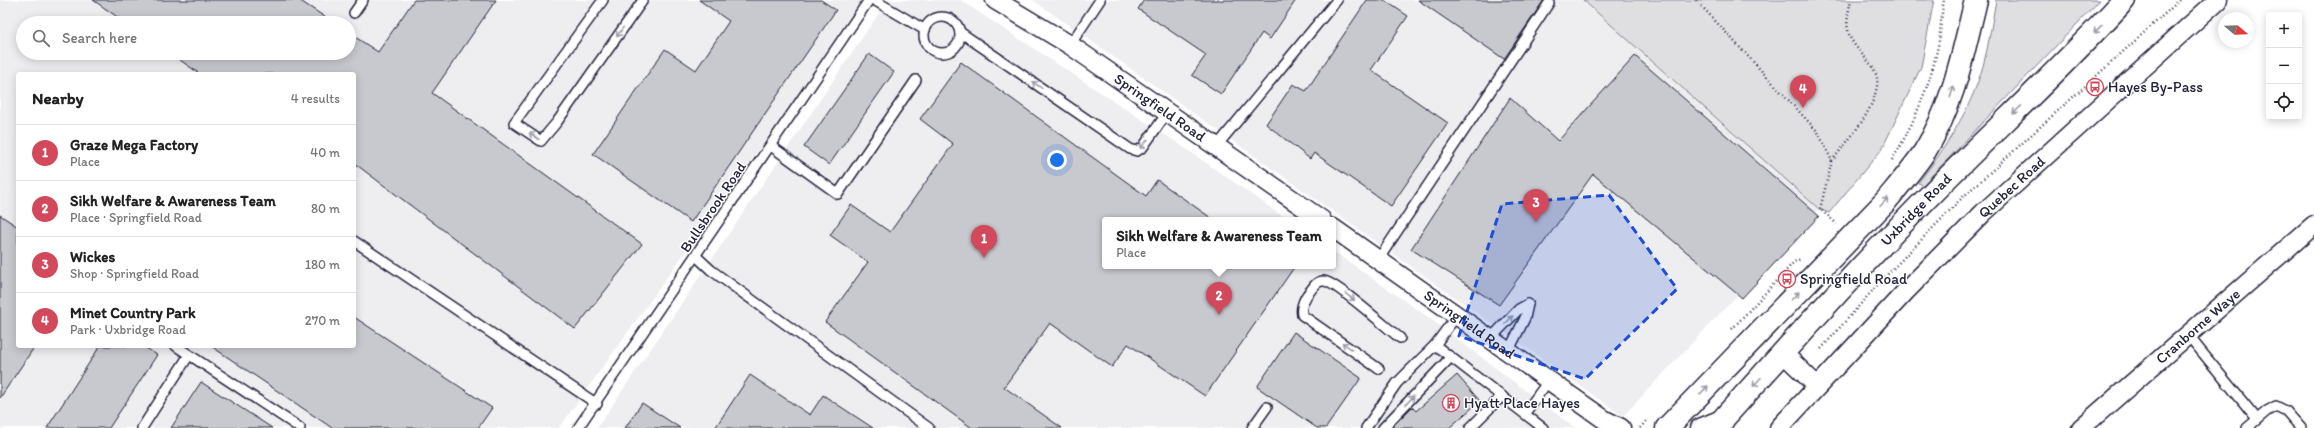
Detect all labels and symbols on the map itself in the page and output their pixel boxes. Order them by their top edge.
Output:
north arrow [2218,12,2254,48]
one-way arrow [2094,23,2103,33]
one-way arrow [616,26,624,37]
street label: Springfield Road [1111,69,1210,146]
pin: 4 [1790,75,1816,108]
bus stop icon: Hayes By-Pass [2085,77,2105,97]
place label: Hayes By-Pass [2108,78,2203,96]
one-way arrow [1032,81,1043,89]
one-way arrow [1949,86,1956,99]
one-way arrow [2012,105,2022,115]
one-way arrow [528,132,539,140]
one-way arrow [1139,139,1148,149]
your location [1047,150,1067,170]
street label: Quebec Road [1974,152,2049,222]
street label: Bullsbrook Road [676,158,750,256]
street label: Uxbridge Road [1877,170,1955,250]
pin: 3 [1523,189,1549,222]
one-way arrow [1880,197,1889,207]
pin: 1 [971,225,997,258]
bus stop icon: Springfield Road [1777,269,1797,289]
place label: Springfield Road [1800,270,1908,288]
pin: 2 [1206,282,1232,315]
street label: Cranborne Waye [2152,285,2244,368]
street label: Springfield Road [1420,286,1519,363]
one-way arrow [1790,291,1799,301]
one-way arrow [1344,293,1355,301]
one-way arrow [1504,315,1513,325]
one-way arrow [1341,342,1352,350]
one-way arrow [1752,377,1761,387]
one-way arrow [1699,385,1708,395]
building icon: Hyatt Place Hayes [1441,393,1461,413]
place label: Hyatt Place Hayes [1464,394,1580,412]
one-way arrow [1405,395,1415,405]

